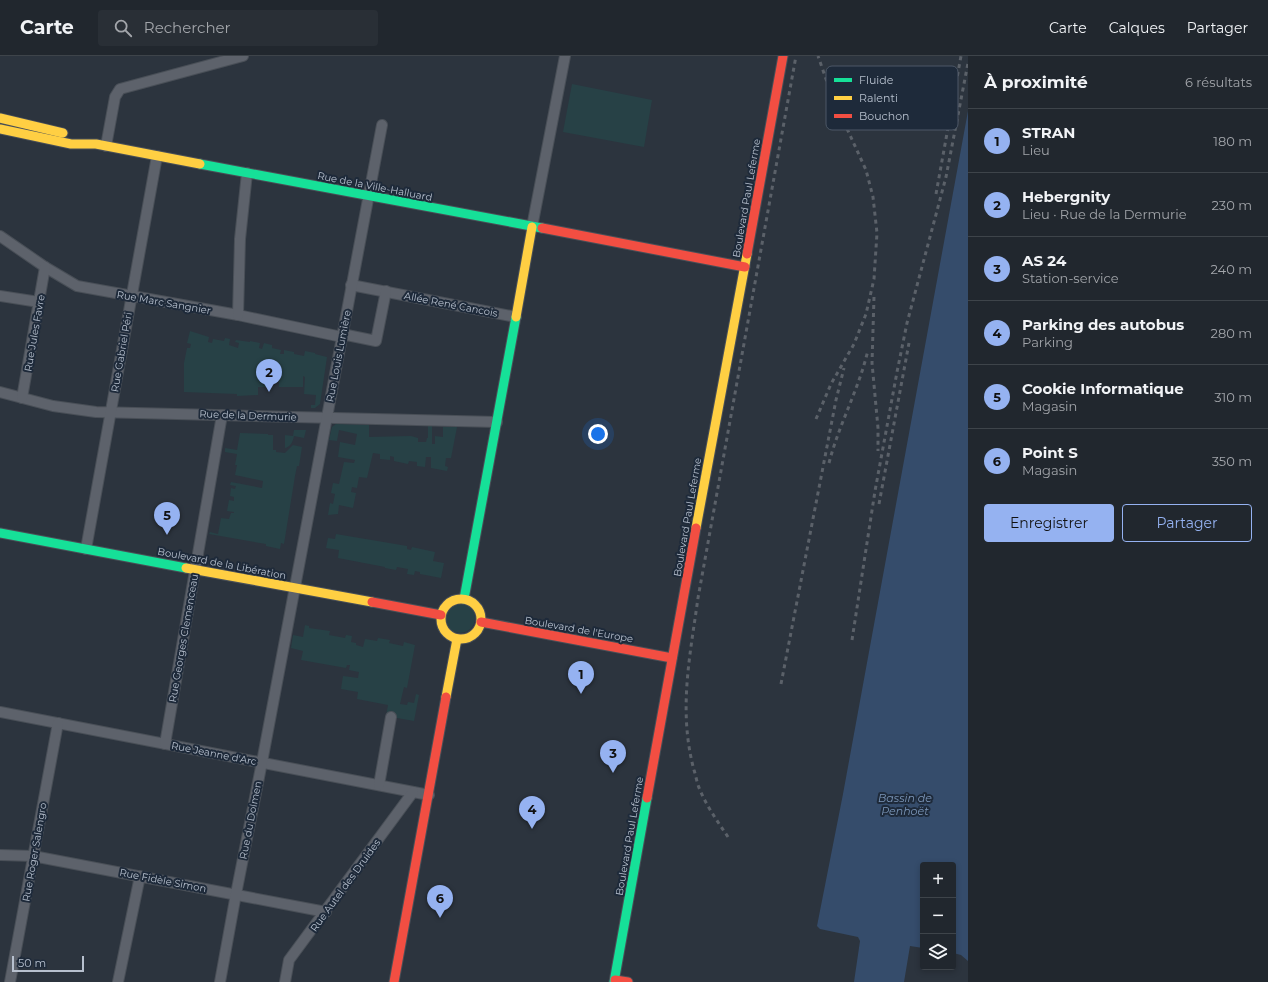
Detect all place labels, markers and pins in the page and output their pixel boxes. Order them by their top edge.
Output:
pin: 2 [256,359,282,392]
pin: 5 [154,502,180,535]
pin: 1 [568,661,594,694]
pin: 3 [600,740,626,773]
pin: 4 [519,796,545,829]
pin: 6 [427,885,453,918]

